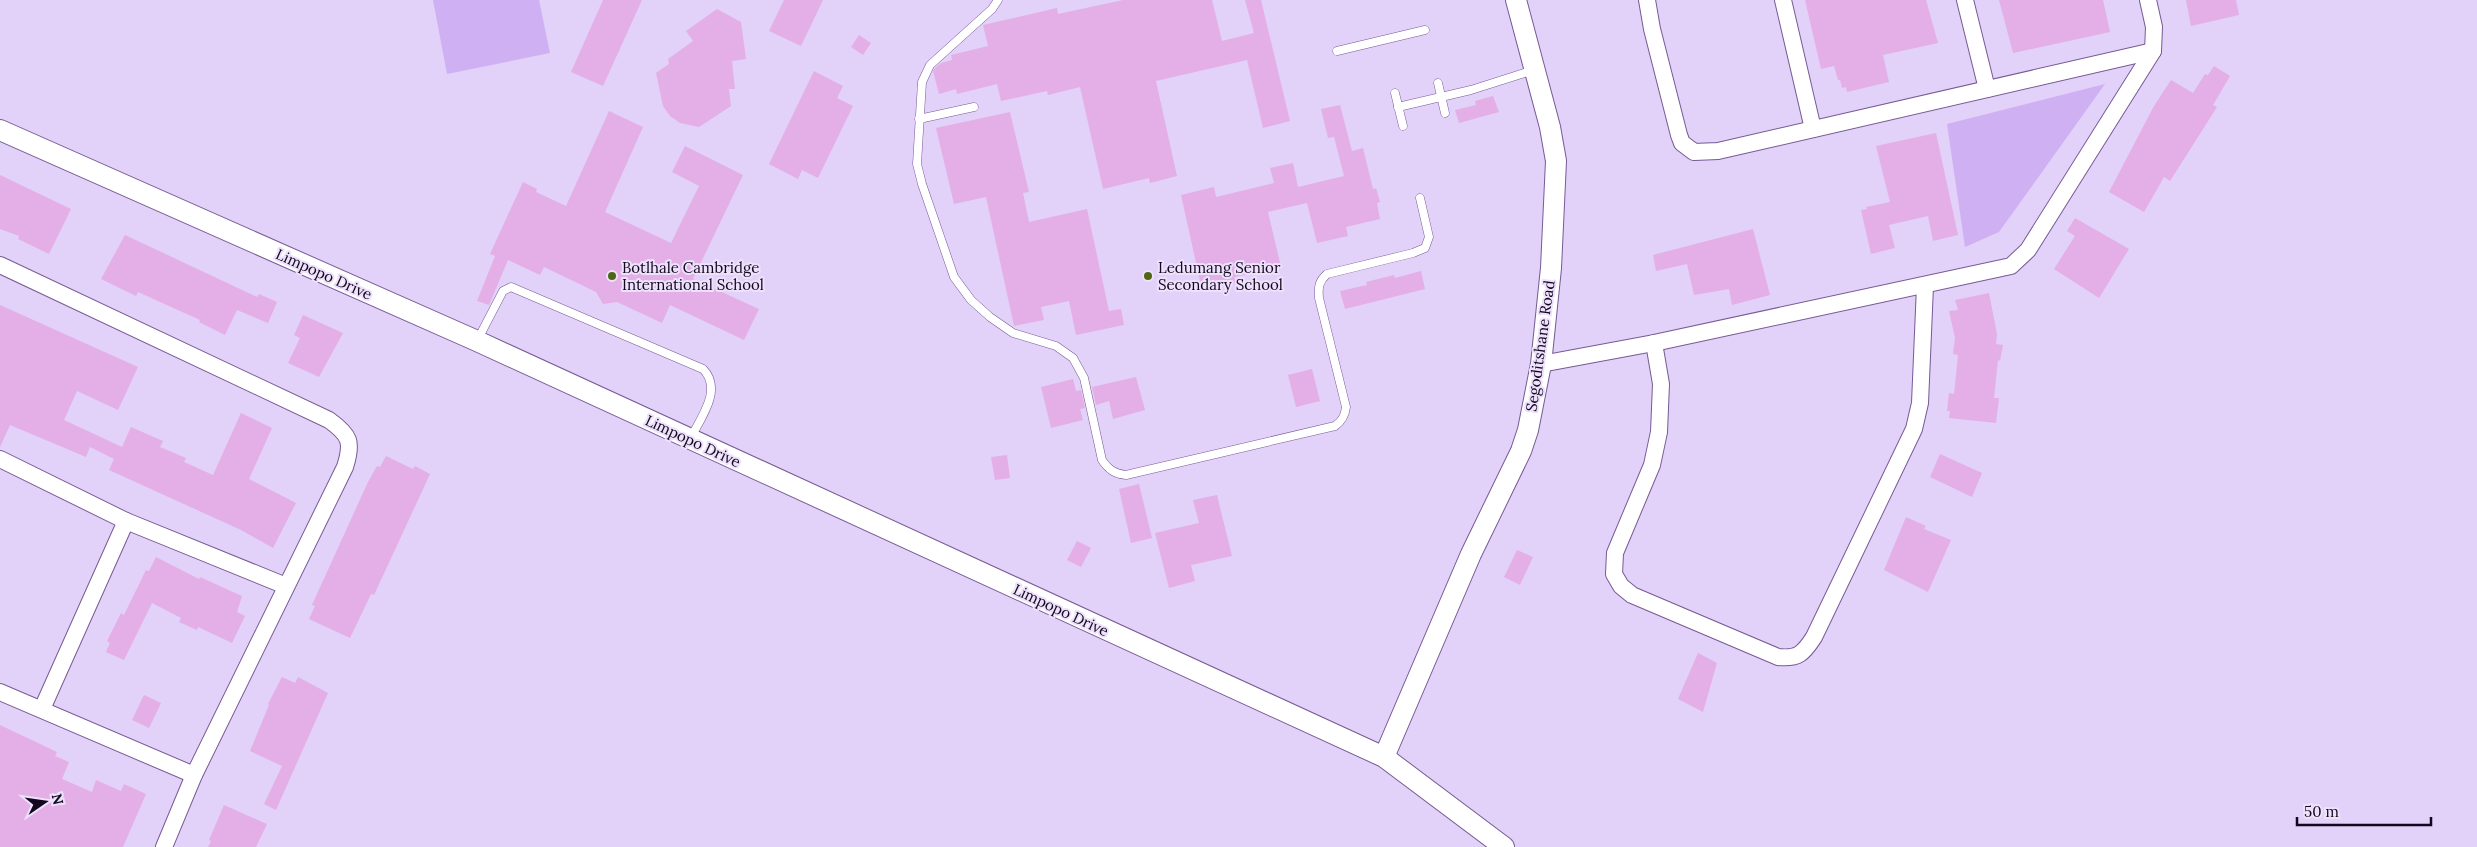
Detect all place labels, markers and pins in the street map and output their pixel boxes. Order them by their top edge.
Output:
place label: Botlhale Cambridge International School [622,258,764,294]
place label: Ledumang Senior Secondary School [1158,258,1283,294]
marker: Botlhale Cambridge International School [606,270,618,282]
marker: Ledumang Senior Secondary School [1142,270,1154,282]

